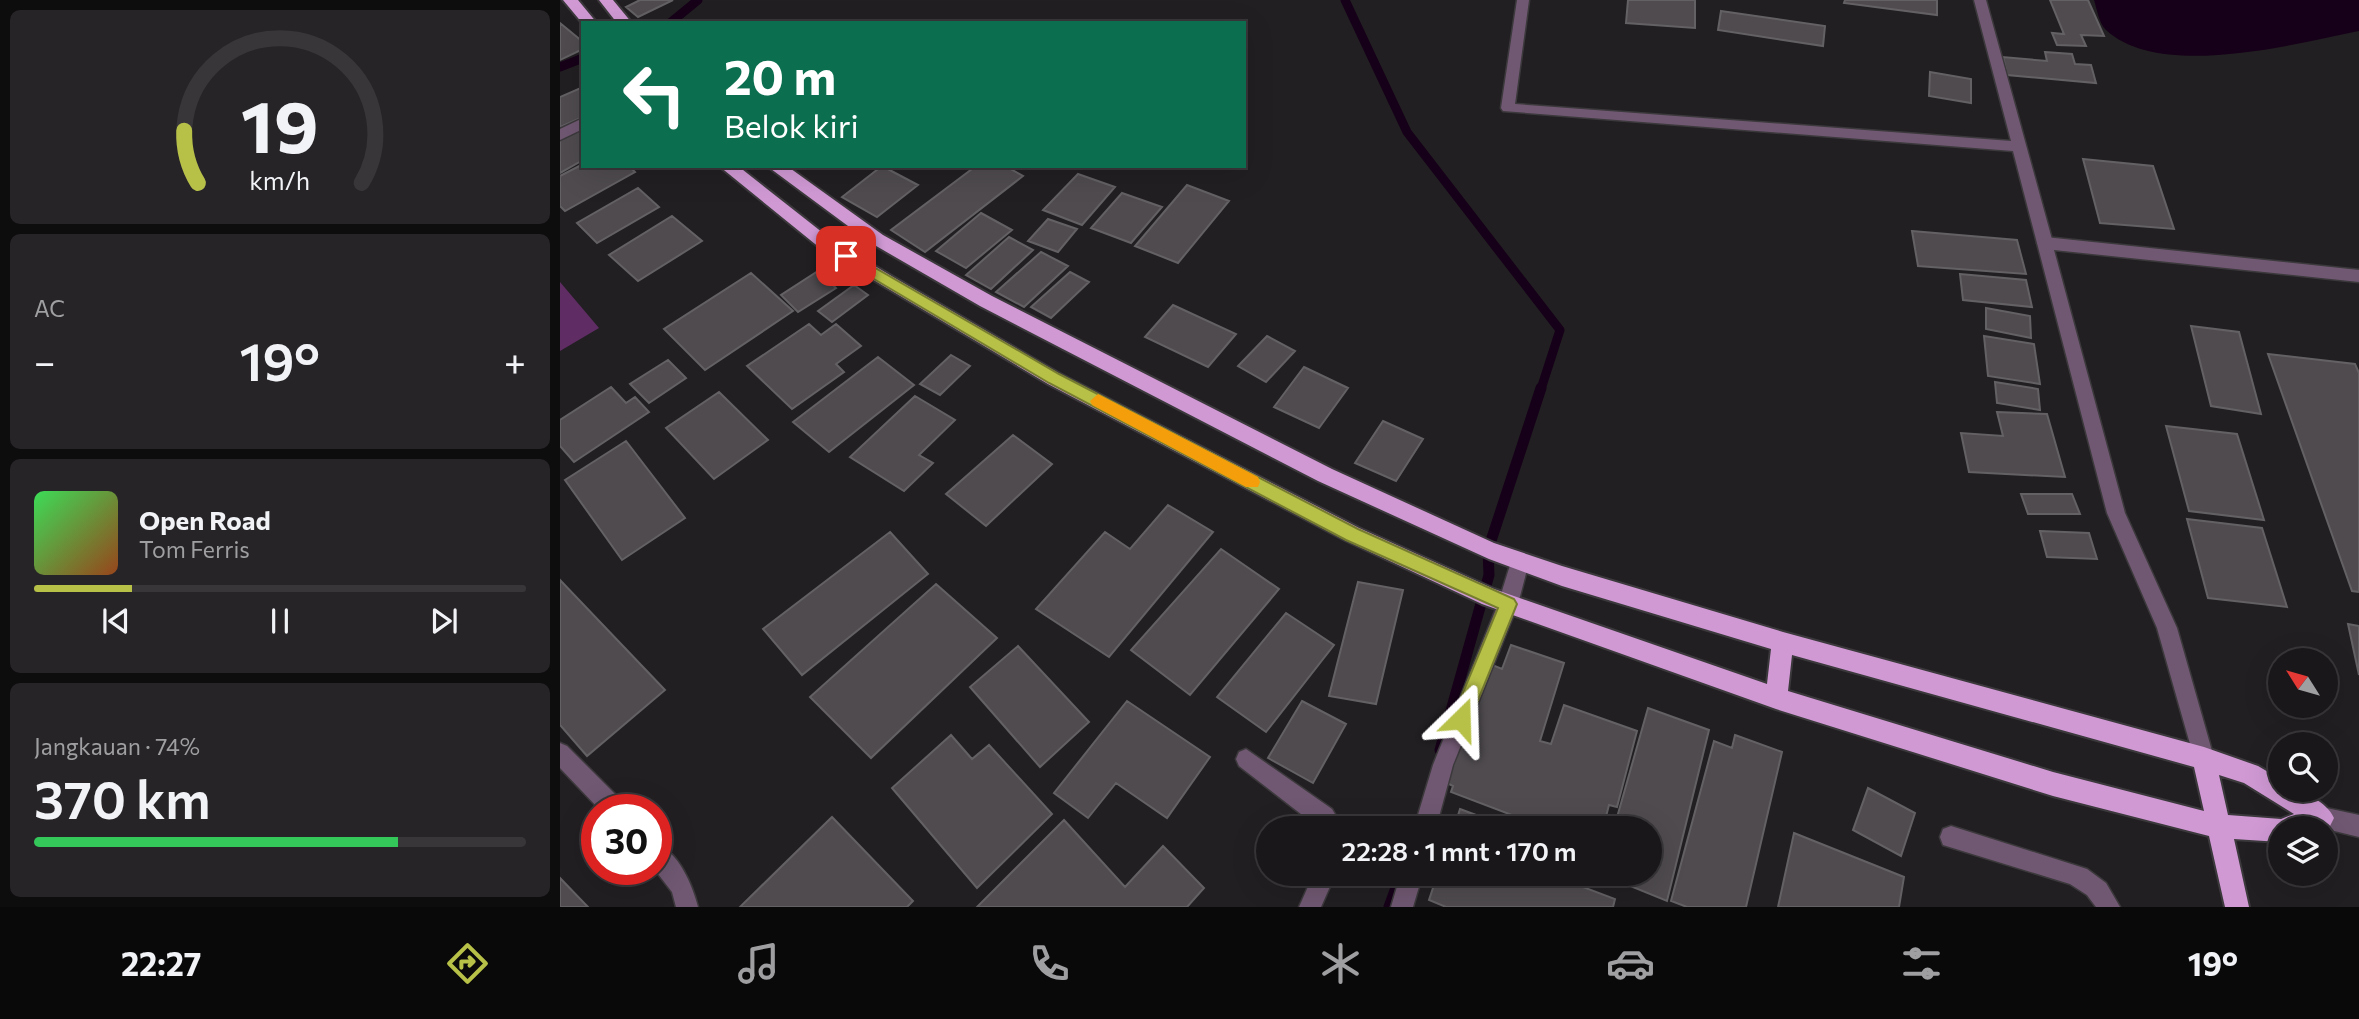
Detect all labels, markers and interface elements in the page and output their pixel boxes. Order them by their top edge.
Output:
text: 20 m [724,45,836,105]
icon: left [609,49,700,140]
text: 19 [241,80,319,169]
text: Belok kiri [724,105,859,145]
text: km/h [250,165,310,195]
pin [816,226,876,286]
icon: arrive [827,237,865,275]
text: AC [34,294,65,322]
text: 19° [239,328,320,392]
text: − [34,337,56,384]
text: + [504,337,526,384]
text: Open Road [139,504,271,535]
text: Tom Ferris [139,535,250,563]
icon: previous [97,602,135,640]
icon: pause [261,602,299,640]
icon: next [425,602,463,640]
north arrow [2268,648,2338,718]
map controls [2268,648,2338,886]
position arrow [1424,682,1498,756]
text: Jangkauan · 74% [34,732,200,760]
button: search [2268,732,2338,802]
text: 370 km [34,766,211,830]
speed limit sign: 30 [581,794,672,885]
button: layers [2268,816,2338,886]
text: 22:28 · 1 mnt · 170 m [1341,835,1577,866]
icon: directions [443,939,492,988]
icon: music [734,939,783,988]
icon: phone [1025,939,1074,988]
icon: climate [1316,939,1365,988]
icon: car [1606,939,1655,988]
icon: filters [1897,939,1946,988]
text: 22:27 [121,943,201,983]
text: 19° [2188,943,2238,983]

